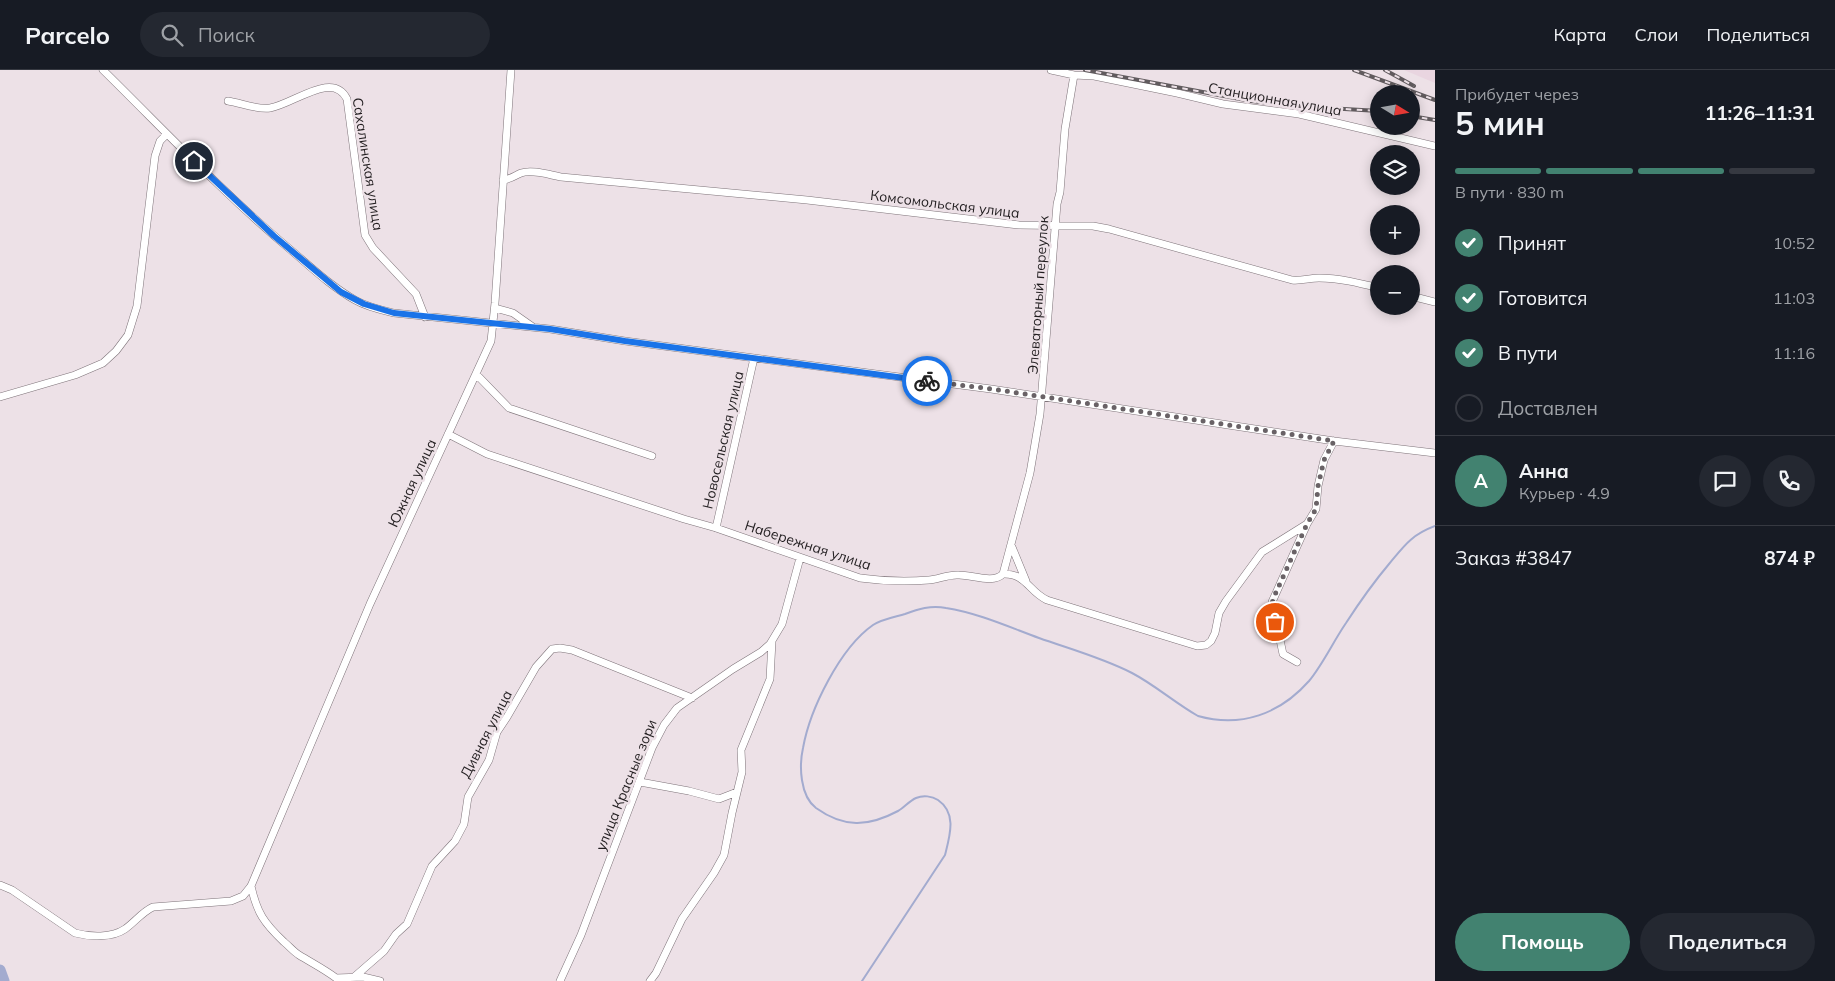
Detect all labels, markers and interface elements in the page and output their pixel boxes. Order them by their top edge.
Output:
search box [140,12,490,57]
text: Parcelo [25,20,110,50]
icon: search [158,21,186,49]
text: Поиск [198,23,255,47]
text: Карта [1554,23,1606,46]
text: Слои [1634,23,1679,46]
text: Поделиться [1707,23,1810,46]
street label: Станционная улица [1207,78,1343,120]
text: Прибудет через [1455,84,1579,104]
north arrow [1370,85,1420,135]
map controls [1370,85,1420,315]
street label: Сахалинская улица [349,96,387,232]
text: 11:26–11:31 [1705,101,1815,125]
text: 5 мин [1455,103,1545,143]
pin [173,140,215,182]
button: layers [1370,145,1420,195]
icon: home [180,147,208,175]
text: В пути · 830 m [1455,182,1564,202]
street label: Комсомольская улица [869,186,1021,222]
button: + [1370,205,1420,255]
street label: Элеваторный переулок [1023,215,1053,375]
icon: check [1455,229,1483,257]
text: Принят [1498,231,1566,255]
text: 10:52 [1773,233,1815,253]
button: − [1370,265,1420,315]
icon: check [1455,284,1483,312]
text: Готовится [1498,286,1588,310]
text: 11:03 [1773,288,1815,308]
icon: check [1455,339,1483,367]
text: В пути [1498,341,1557,365]
text: 11:16 [1773,343,1815,363]
courier [902,356,952,406]
icon: bike [913,367,941,395]
street label: Новосельская улица [698,369,748,511]
text: Доставлен [1498,396,1598,420]
street label: Южная улица [384,436,440,530]
button: chat [1699,455,1751,507]
button: phone [1763,455,1815,507]
text: Анна [1519,459,1569,483]
text: А [1474,469,1488,493]
text: Курьер · 4.9 [1519,483,1610,503]
street label: Набережная улица [743,516,873,574]
text: Заказ #3847 [1455,546,1572,570]
text: 874 ₽ [1764,546,1815,570]
pin [1254,601,1296,643]
icon: bag [1261,608,1289,636]
street label: Дивная улица [456,687,516,781]
street label: улица Красные зори [591,717,661,853]
button: Помощь [1455,913,1630,971]
button: Поделиться [1640,913,1815,971]

